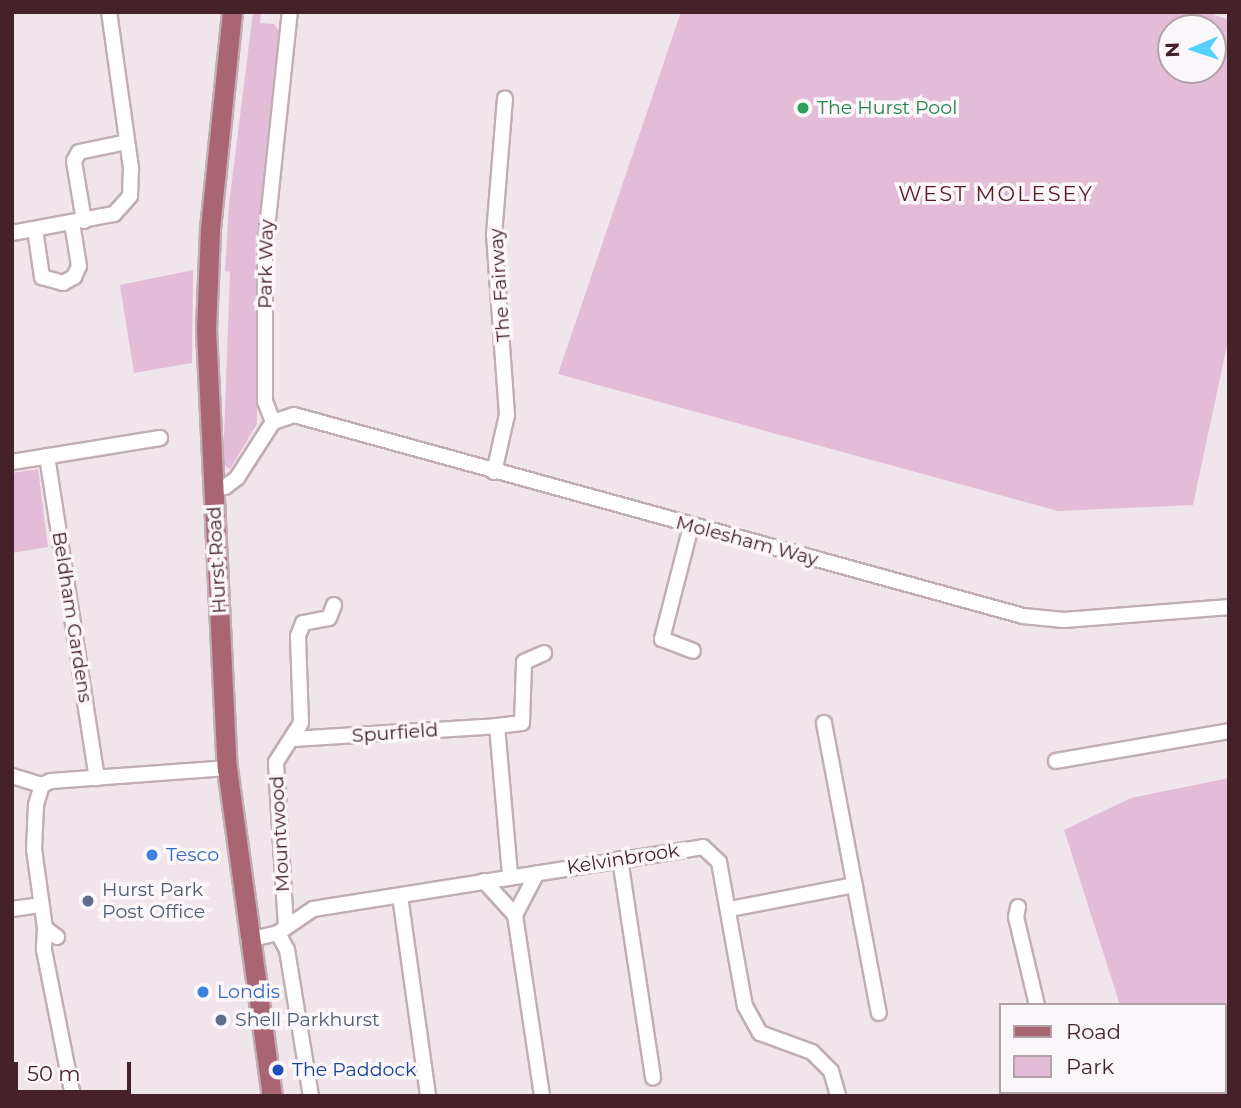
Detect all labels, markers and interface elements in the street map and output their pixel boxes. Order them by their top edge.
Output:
north arrow [1157,14,1227,84]
text: N [1161,42,1184,58]
place label: The Hurst Pool [817,97,957,119]
marker: The Hurst Pool [795,100,811,116]
district label: WEST MOLESEY [900,181,1092,207]
street label: Park Way [254,219,278,309]
street label: The Fairway [485,228,515,342]
street label: Hurst Road [203,506,231,614]
street label: Molesham Way [673,511,821,571]
street label: Beldham Gardens [47,530,97,704]
street label: Spurfield [351,719,439,747]
street label: Mountwood [266,775,294,893]
street label: Kelvinbrook [565,839,681,879]
place label: Tesco [166,844,219,866]
marker: Tesco [144,847,160,863]
place label: Hurst Park Post Office [102,879,205,923]
marker: Hurst Park Post Office [80,893,96,909]
place label: Londis [217,981,280,1003]
marker: Londis [195,984,211,1000]
legend [1000,1003,1227,1094]
place label: Shell Parkhurst [235,1009,380,1031]
marker: Shell Parkhurst [213,1012,229,1028]
text: Road [1066,1019,1121,1044]
scale bar [18,1048,135,1092]
text: Park [1066,1054,1114,1079]
place label: The Paddock [292,1059,416,1081]
text: 50 m [27,1061,81,1086]
marker: The Paddock [270,1062,286,1078]

